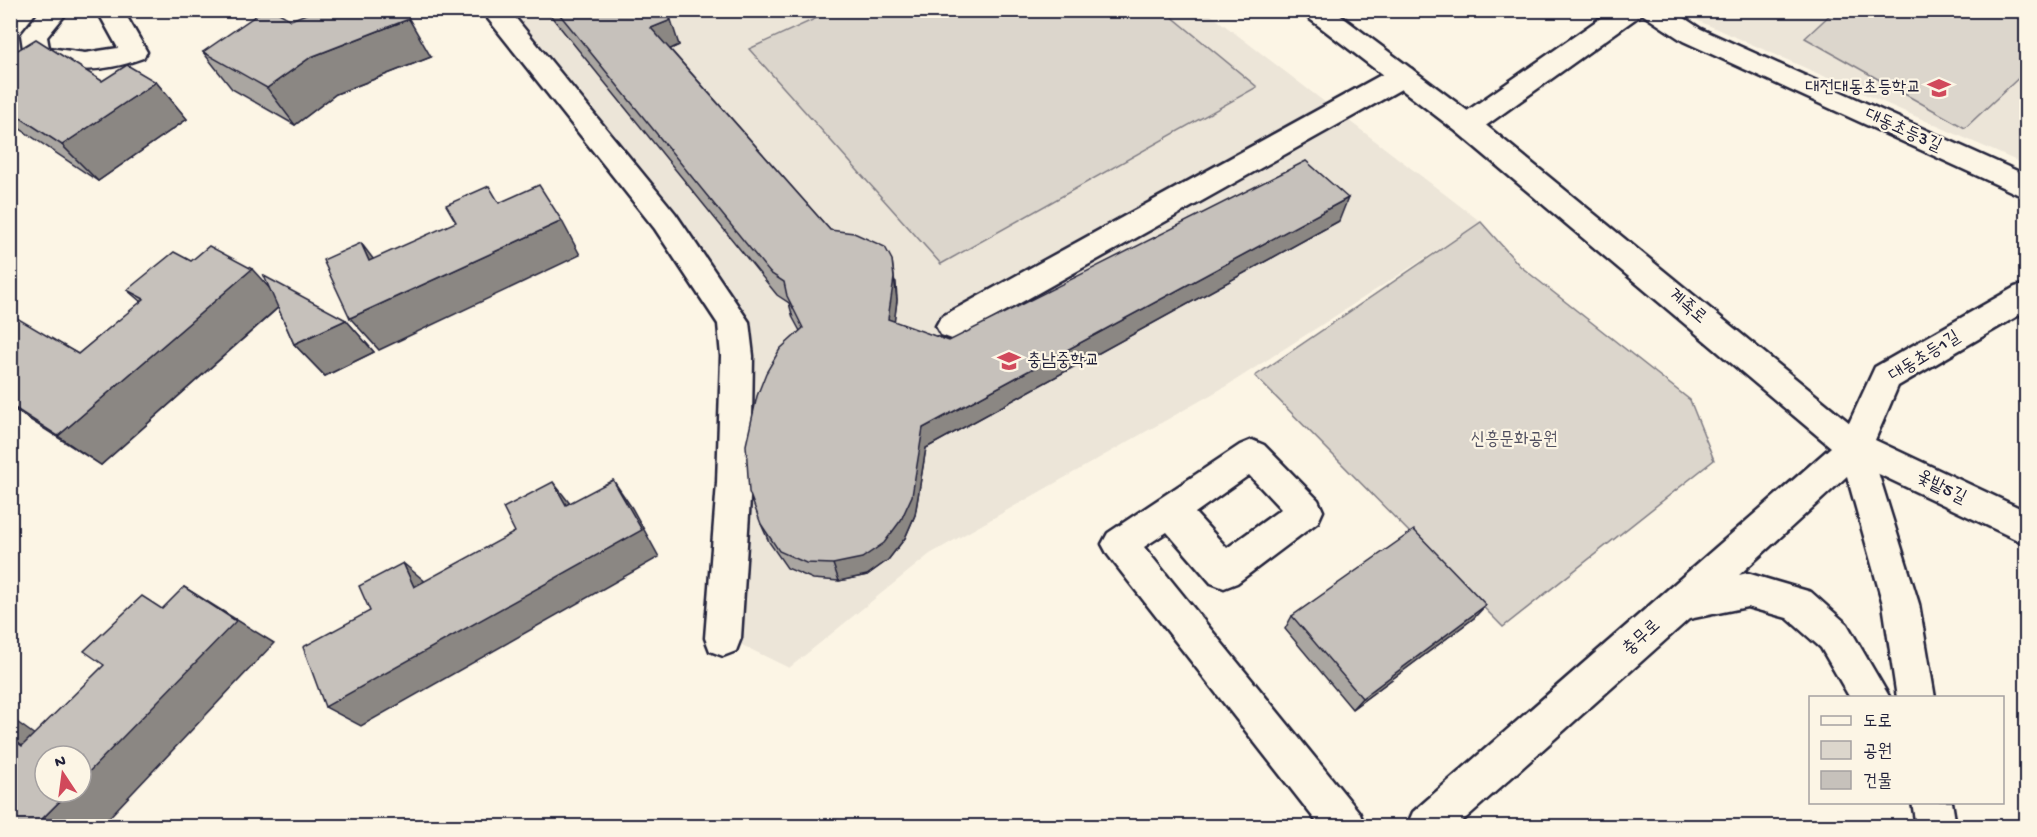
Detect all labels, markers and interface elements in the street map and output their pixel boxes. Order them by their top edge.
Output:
school or university icon: 대전대동초등학교 [1926,75,1952,101]
place label: 대전대동초등학교 [1805,78,1921,99]
street label: 대동초등3길 [1861,105,1945,157]
street label: 계족로 [1664,285,1710,329]
street label: 대동초등1길 [1886,327,1965,387]
school or university icon: 충남중학교 [996,348,1022,374]
place label: 충남중학교 [1027,351,1099,372]
park label: 신흥문화공원 [1471,429,1557,451]
street label: 옻밭5길 [1913,467,1970,509]
street label: 충무로 [1619,616,1665,660]
legend [1809,696,2004,804]
text: 도로 [1863,712,1892,733]
text: 공원 [1863,742,1892,763]
north arrow [33,744,93,804]
text: N [53,752,68,773]
text: 건물 [1863,772,1892,793]

